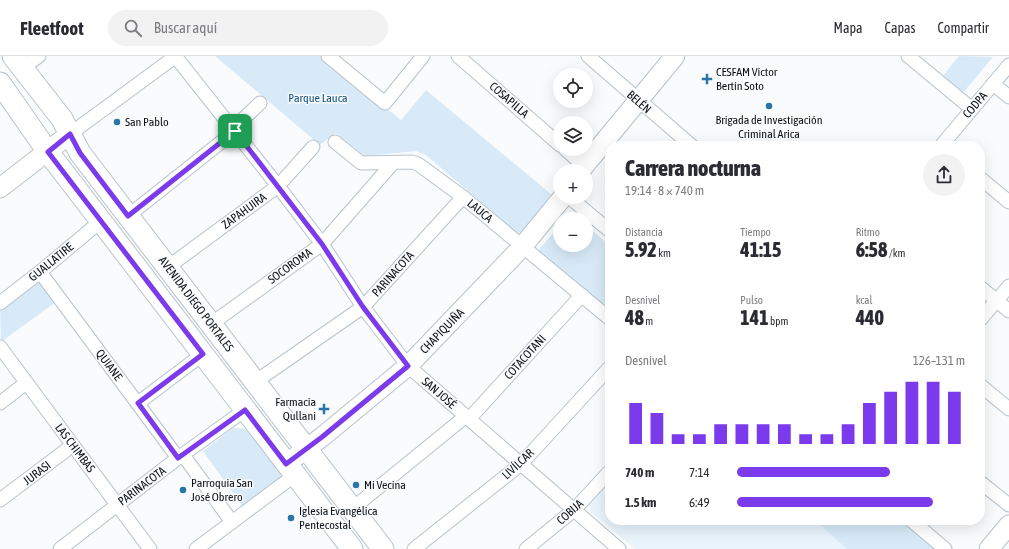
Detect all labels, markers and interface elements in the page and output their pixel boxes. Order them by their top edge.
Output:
search box [108,10,388,46]
text: Fleetfoot [20,17,84,39]
icon: search [122,17,144,39]
text: Buscar aquí [154,19,217,36]
text: Mapa [834,20,863,36]
text: Capas [885,20,916,36]
text: Compartir [938,20,989,36]
place label: CESFAM Víctor Bertín Soto [716,65,778,93]
map controls [553,68,593,252]
button: locate [553,68,593,108]
marker: CESFAM Víctor Bertín Soto [701,73,713,85]
street label: COSAPILLA [487,79,531,121]
street label: BELÉN [624,88,654,116]
street label: CODPA [960,89,990,121]
park label: Parque Lauca [288,91,348,105]
marker: Brigada de Investigación Criminal Arica [764,101,774,111]
place label: Brigada de Investigación Criminal Arica [716,113,822,141]
pin [218,114,252,148]
place label: San Pablo [125,115,169,129]
button: layers [553,116,593,156]
marker: San Pablo [112,117,122,127]
icon: arrive [224,120,246,142]
button: share [923,154,965,196]
text: Carrera nocturna [625,155,761,181]
button: + [553,164,593,204]
text: 19:14 · 8 × 740 m [625,183,704,198]
street label: ZAPAHUIRA [219,190,269,232]
street label: LAUCA [464,196,496,226]
button: − [553,212,593,252]
text: Distancia [625,226,663,238]
text: Tiempo [740,226,771,238]
text: Ritmo [856,226,880,238]
text: 5.92 [625,238,657,261]
text: 41:15 [740,238,782,261]
text: 6:58 [856,238,887,261]
street label: GUALLATIRE [26,240,76,284]
street label: SOCOROMA [265,245,315,287]
text: km [657,247,671,259]
text: /km [887,247,905,259]
street label: PARINACOTA [369,248,417,299]
street label: AVENIDA DIEGO PORTALES [156,254,236,354]
text: Desnivel [625,294,660,306]
text: Pulso [740,294,763,306]
text: kcal [856,294,872,306]
street label: CHAPIQUIÑA [417,305,467,356]
text: 48 [625,306,644,329]
text: 141 [740,306,769,329]
text: 440 [856,306,884,329]
text: m [644,315,653,327]
text: bpm [769,315,788,327]
street label: COTACOTANI [501,332,549,382]
street label: QUIANE [93,347,125,383]
text: Desnivel [625,353,667,368]
text: 126–131 m [913,353,965,368]
street label: SAN JOSÉ [419,374,459,412]
place label: Farmacia Qullani [275,395,316,423]
marker: Farmacia Qullani [319,404,329,414]
street label: LAS CHIMBAS [52,421,98,475]
street label: LIVÍLCAR [499,446,537,482]
street label: JURASI [20,458,54,488]
street label: PARINACOTA [115,464,169,508]
text: 740 m [625,465,654,480]
text: 7:14 [689,465,710,480]
place label: Parroquia San José Obrero [191,476,253,504]
place label: Mi Vecina [364,478,406,492]
marker: Mi Vecina [351,480,361,490]
marker: Parroquia San José Obrero [178,485,188,495]
text: 1.5 km [625,495,656,510]
text: 6:49 [689,495,710,510]
street label: COBIJA [554,496,586,527]
place label: Iglesia Evangélica Pentecostal [299,504,378,532]
marker: Iglesia Evangélica Pentecostal [286,513,296,523]

